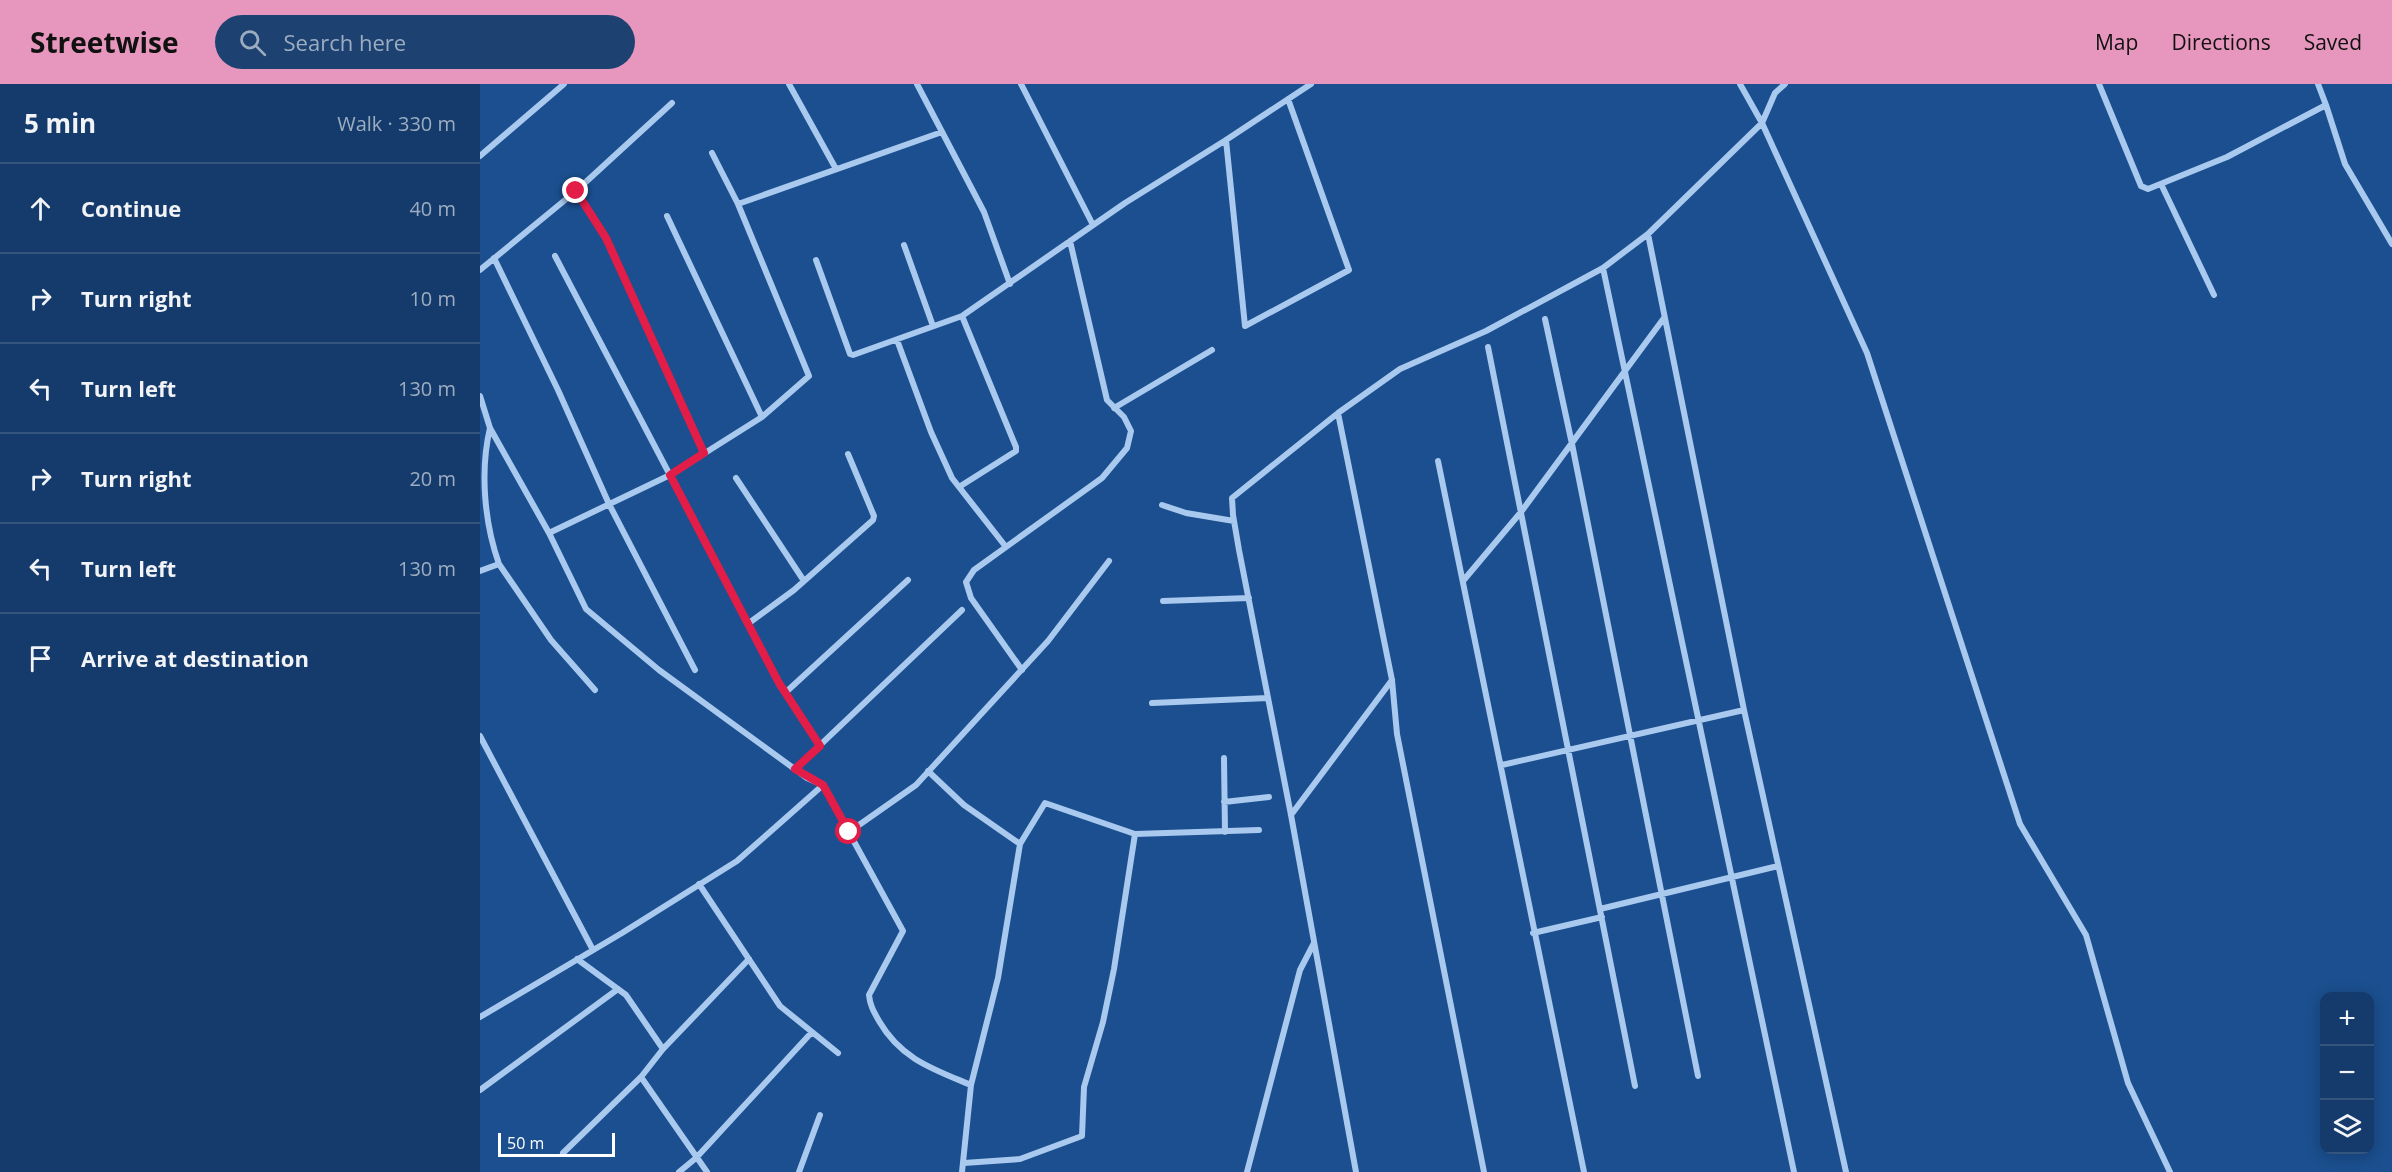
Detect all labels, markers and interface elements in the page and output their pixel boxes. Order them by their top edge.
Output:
search box [215,15,635,69]
text: Streetwise [30,23,179,61]
icon: search [236,26,269,59]
text: Search here [284,27,406,57]
text: Map [2095,28,2138,56]
text: Directions [2171,28,2271,56]
text: Saved [2304,28,2362,56]
text: 5 min [24,105,96,141]
text: Walk · 330 m [337,110,456,137]
route end [562,177,588,203]
icon: ahead [24,192,57,225]
text: Continue [81,193,181,223]
text: 40 m [409,195,456,222]
icon: right [24,282,57,315]
text: Turn right [81,283,192,313]
text: 10 m [409,285,456,312]
icon: left [24,372,57,405]
text: Turn left [81,373,176,403]
text: 130 m [398,375,456,402]
icon: right [24,462,57,495]
text: Turn right [81,463,192,493]
text: 20 m [409,465,456,492]
icon: left [24,552,57,585]
text: Turn left [81,553,176,583]
text: 130 m [398,555,456,582]
icon: arrive [24,642,57,675]
text: Arrive at destination [81,643,309,673]
route start [835,818,861,844]
map controls [2320,992,2374,1154]
button: + [2320,992,2374,1046]
button: − [2320,1046,2374,1100]
button: layers [2320,1100,2374,1154]
scale bar [498,1130,615,1158]
text: 50 m [507,1132,544,1154]

